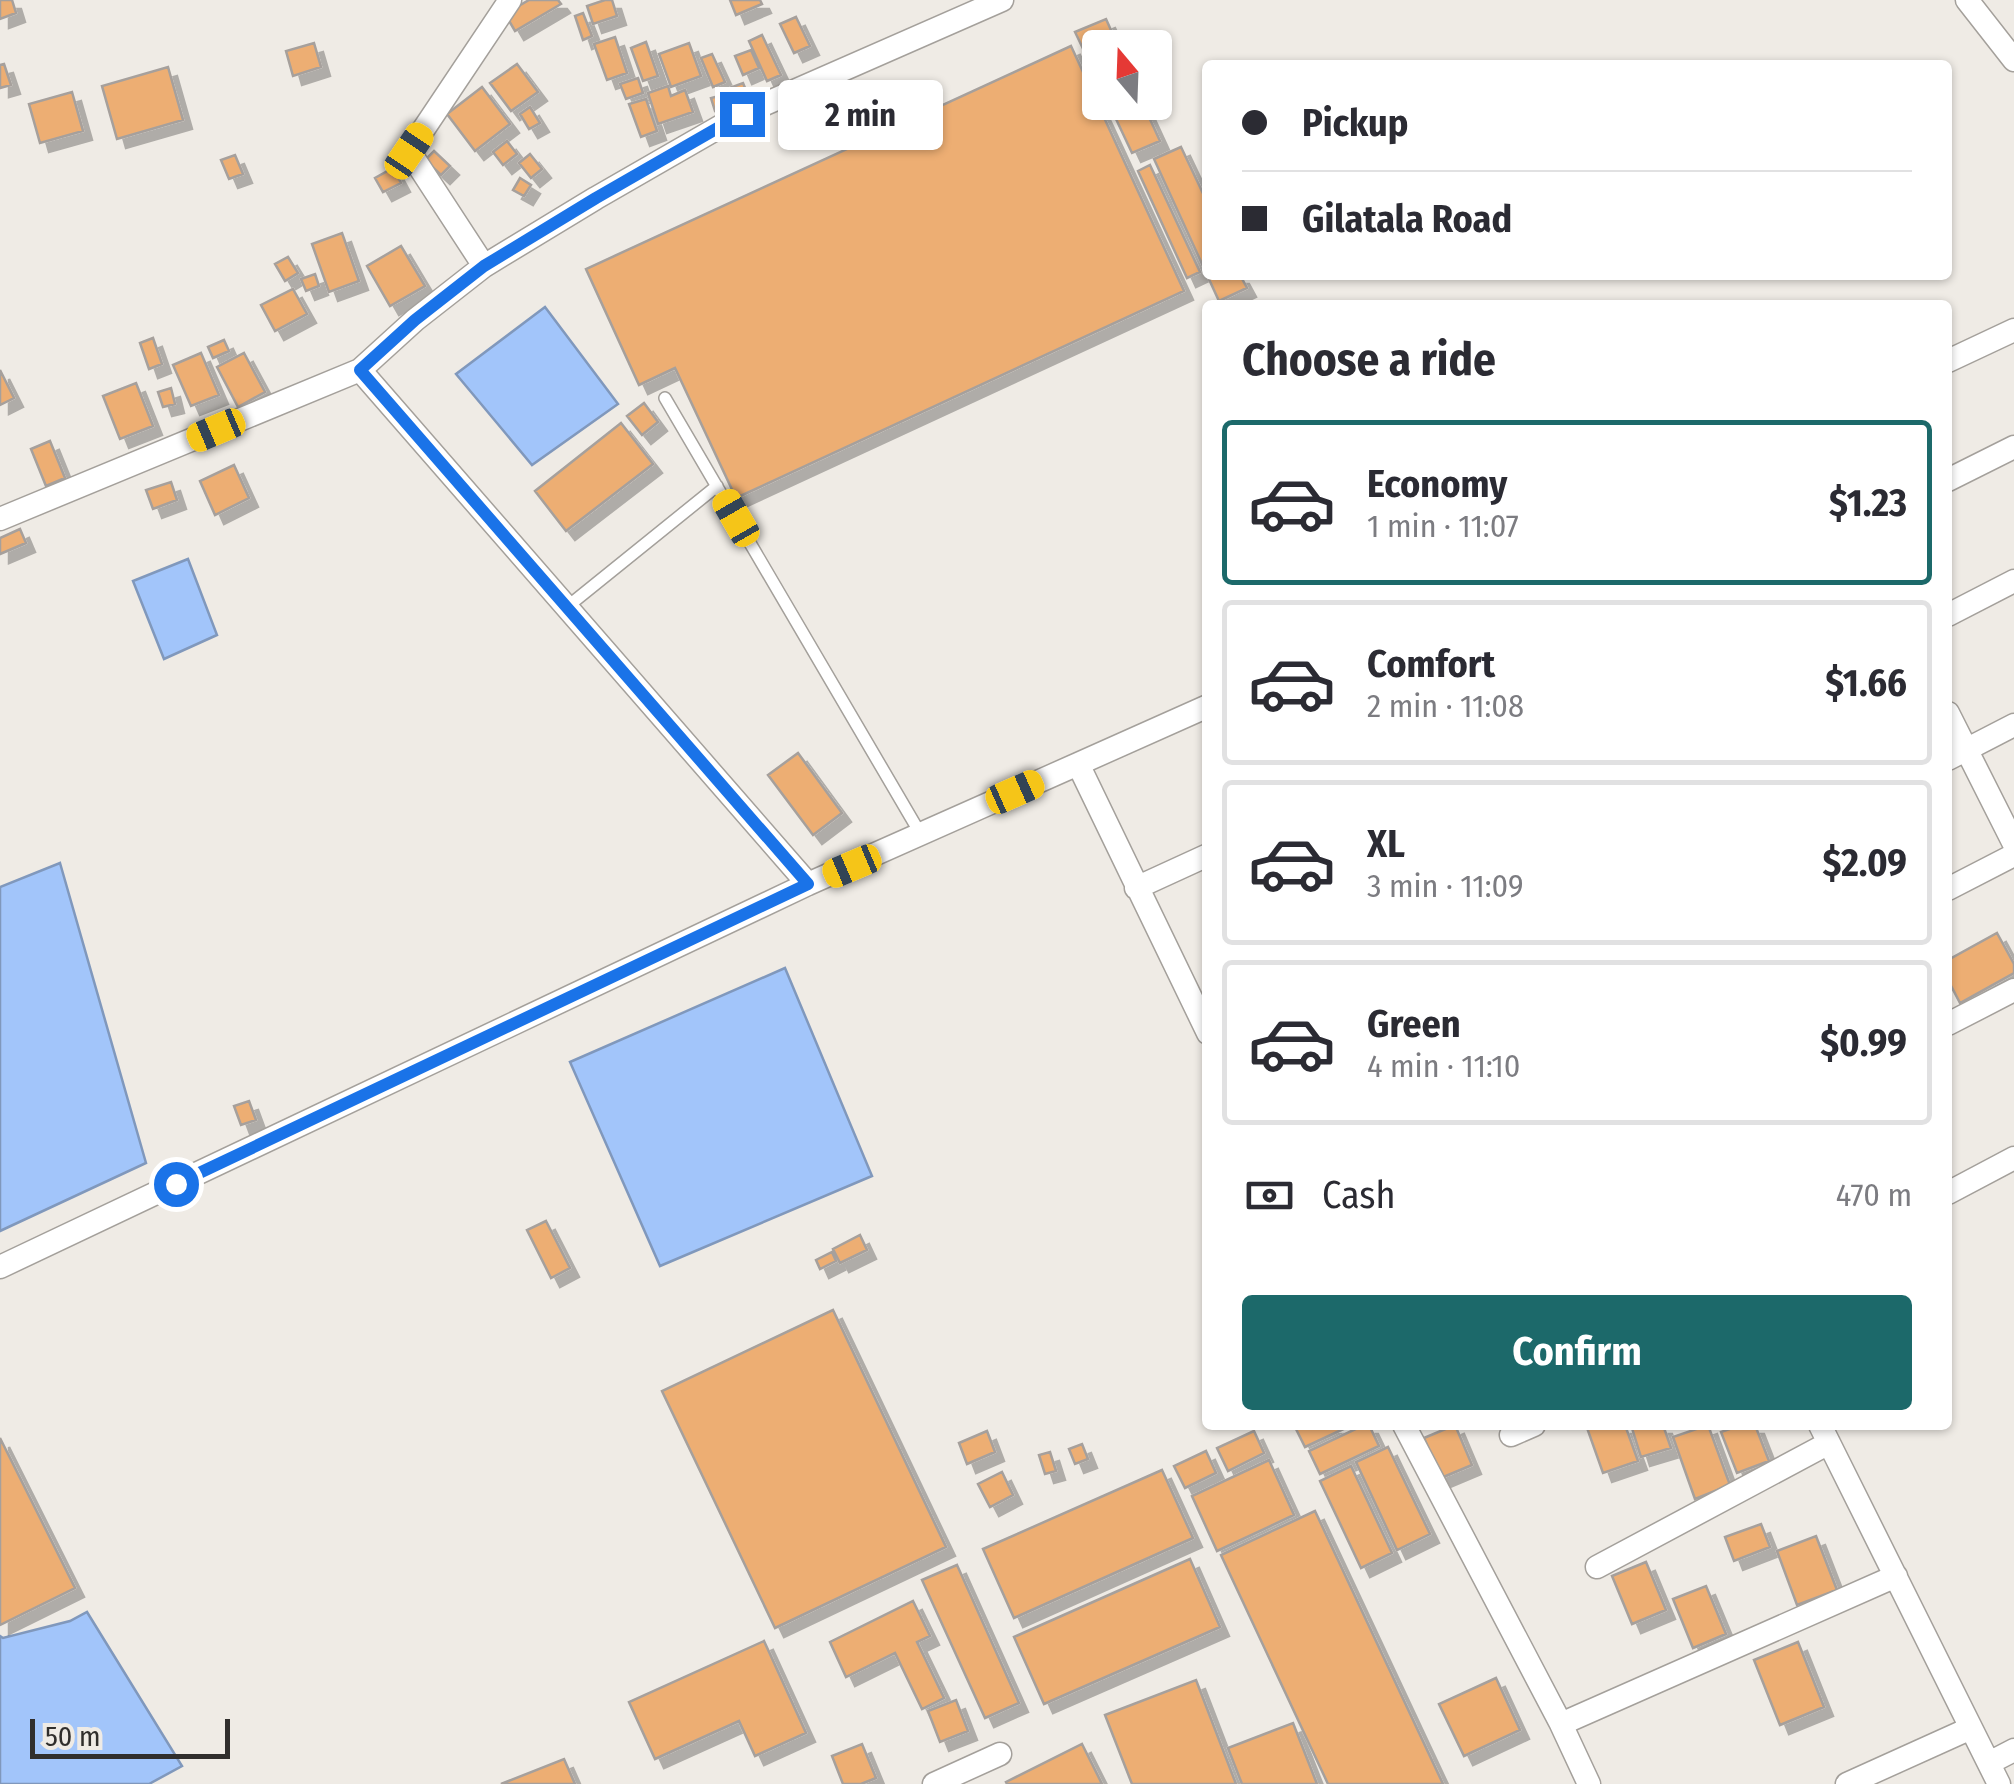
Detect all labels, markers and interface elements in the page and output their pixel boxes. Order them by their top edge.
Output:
north arrow [1082,30,1172,120]
map controls [1082,30,1172,120]
callout: 2 min [777,79,942,149]
route end [720,92,765,137]
text: 2 min [825,96,896,134]
text: Pickup [1302,100,1408,146]
car [380,118,438,184]
text: Gilatala Road [1302,196,1512,242]
text: Choose a ride [1242,333,1496,387]
car [183,404,249,456]
icon: car [1247,458,1337,548]
text: Economy [1367,461,1507,507]
text: $1.23 [1829,480,1907,526]
car [708,485,764,551]
text: 1 min · 11:07 [1367,507,1519,545]
icon: car [1247,638,1337,728]
text: Comfort [1367,641,1495,687]
text: $1.66 [1825,660,1907,706]
text: 2 min · 11:08 [1367,687,1524,725]
car [981,766,1049,818]
icon: car [1247,818,1337,908]
text: XL [1367,821,1405,867]
car [819,840,885,892]
text: $2.09 [1823,840,1907,886]
text: 3 min · 11:09 [1367,867,1524,905]
icon: car [1247,998,1337,1088]
text: Green [1367,1001,1461,1047]
text: $0.99 [1820,1020,1907,1066]
text: 4 min · 11:10 [1367,1047,1521,1085]
route start [154,1162,199,1207]
icon: cash [1242,1168,1297,1223]
text: Cash [1322,1172,1396,1218]
text: 470 m [1836,1176,1912,1214]
button: Confirm [1242,1295,1912,1410]
scale bar [30,1714,230,1758]
text: 50 m [45,1720,101,1753]

